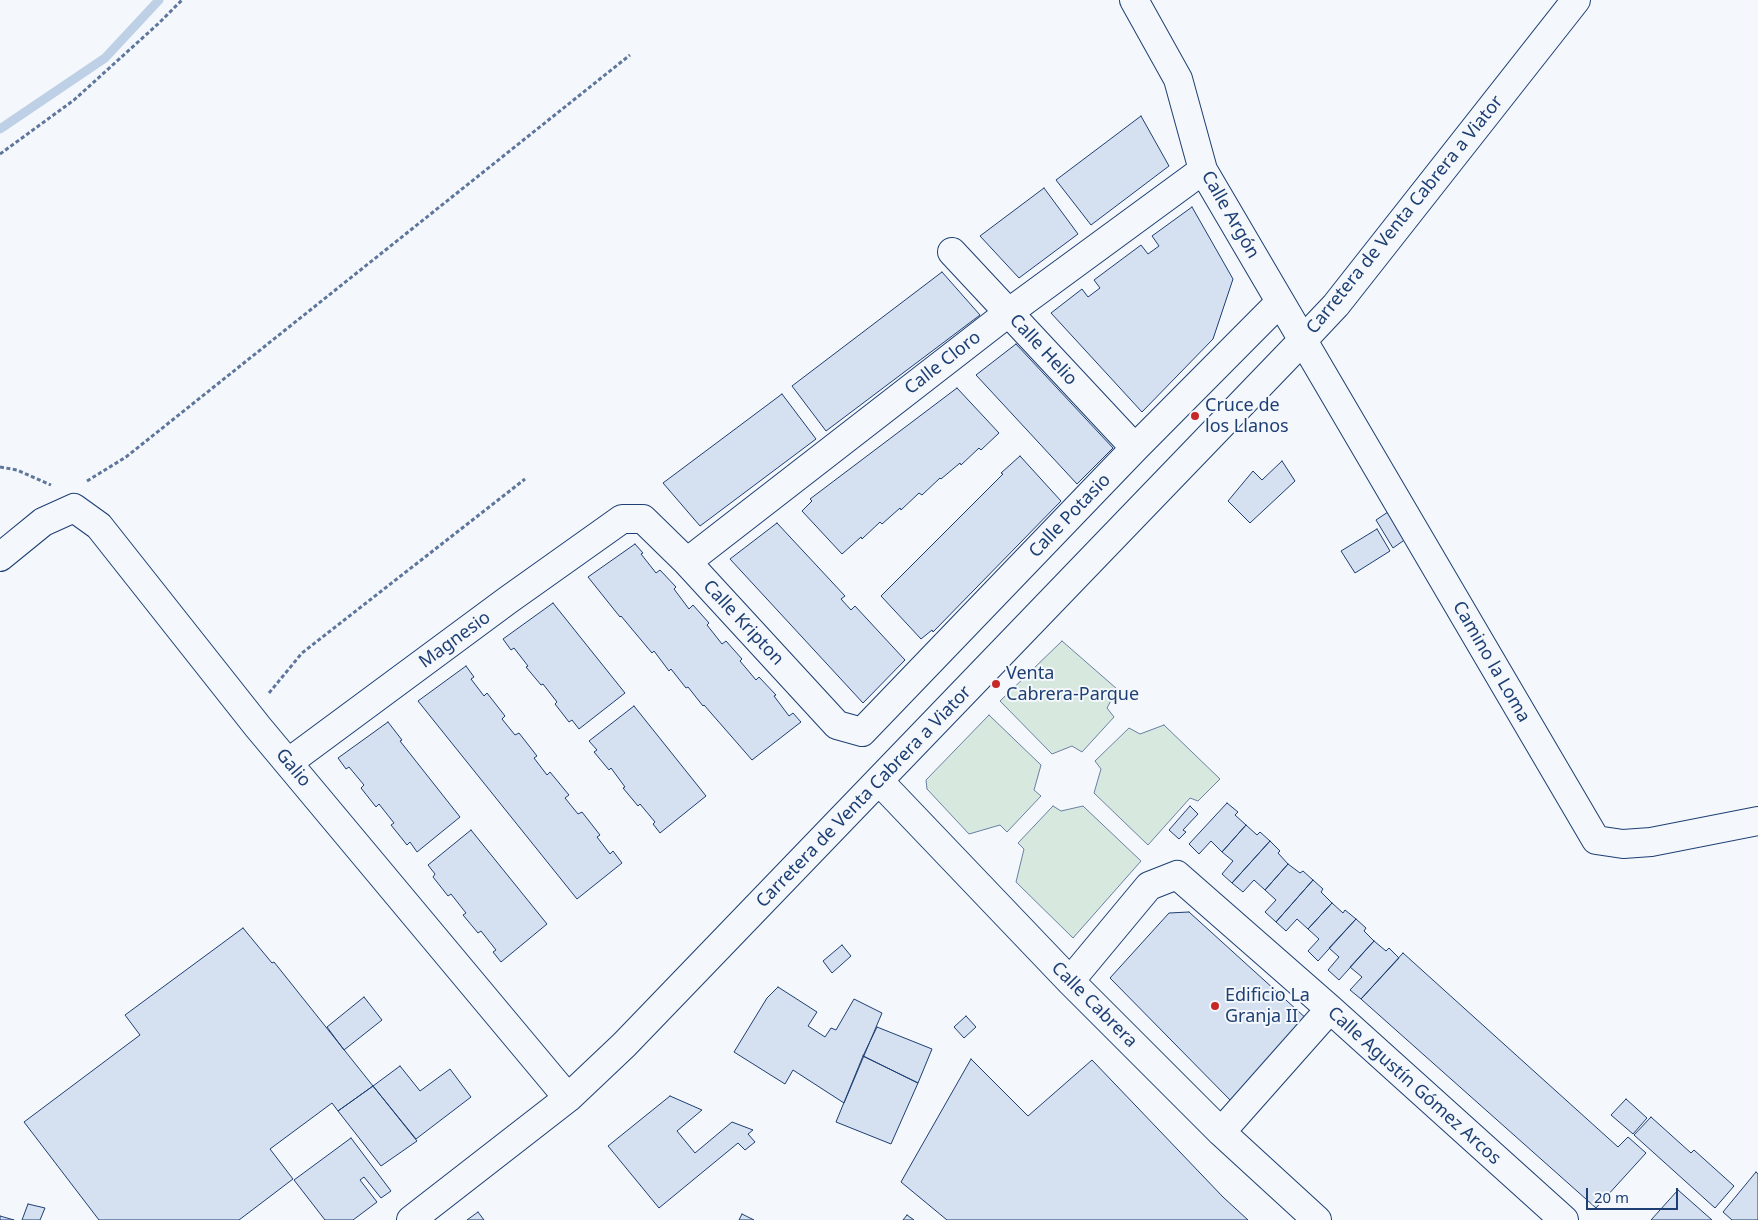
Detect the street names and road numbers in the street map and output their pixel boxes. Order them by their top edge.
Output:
street label: Carretera de Venta Cabrera a Viator [1302,92,1508,338]
street label: Calle Argón [1196,167,1264,263]
street label: Calle Helio [1005,310,1081,390]
street label: Calle Cloro [901,327,985,399]
street label: Calle Potasio [1025,470,1115,562]
street label: Calle Kripton [698,576,788,670]
street label: Camino la Loma [1448,598,1534,726]
street label: Magnesio [415,607,495,673]
street label: Carretera de Venta Cabrera a Viator [752,681,976,913]
street label: Galio [271,744,315,792]
street label: Calle Cabrera [1047,958,1141,1052]
street label: Calle Agustín Gómez Arcos [1323,1003,1505,1169]

